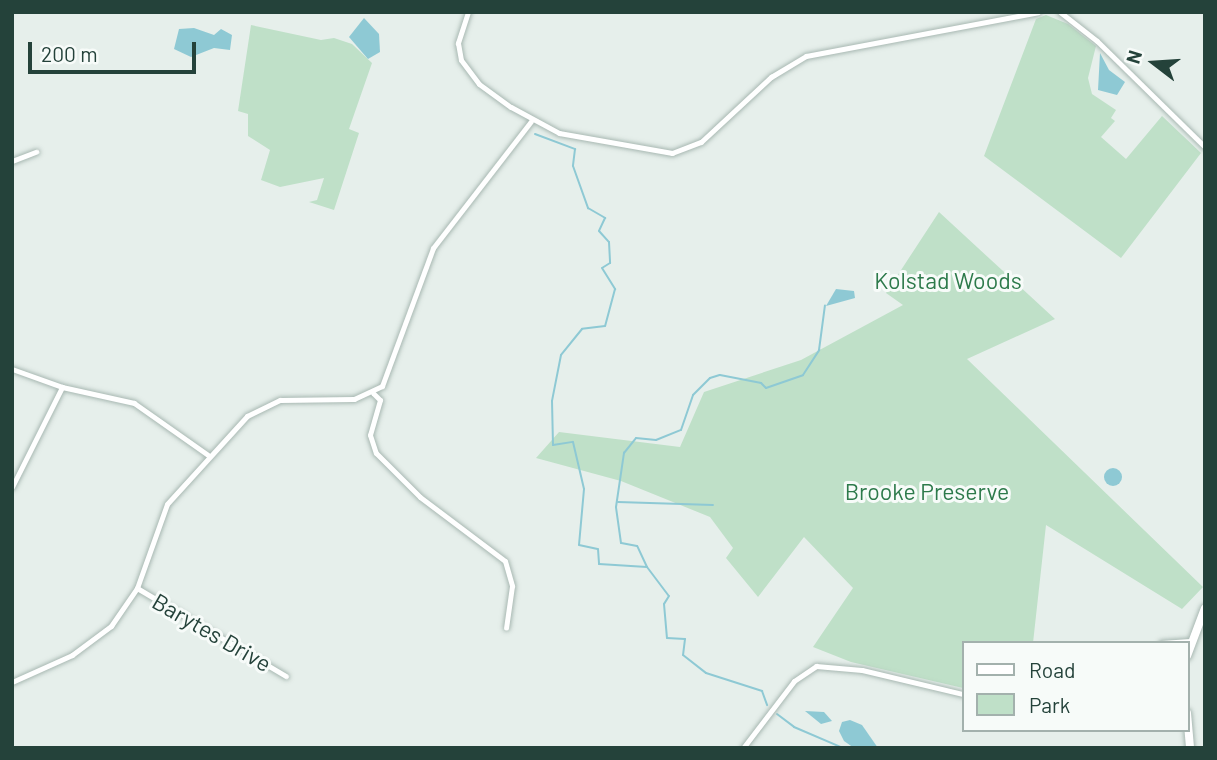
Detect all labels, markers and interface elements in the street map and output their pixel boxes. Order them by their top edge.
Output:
scale bar [32,28,200,72]
north arrow [1119,28,1189,98]
text: 200 m [41,41,98,66]
text: N [1121,47,1146,66]
park label: Kolstad Woods [874,266,1022,294]
park label: Brooke Preserve [845,477,1009,505]
street label: Barytes Drive [148,587,276,677]
legend [962,641,1189,732]
text: Road [1029,657,1075,682]
text: Park [1029,692,1070,717]

